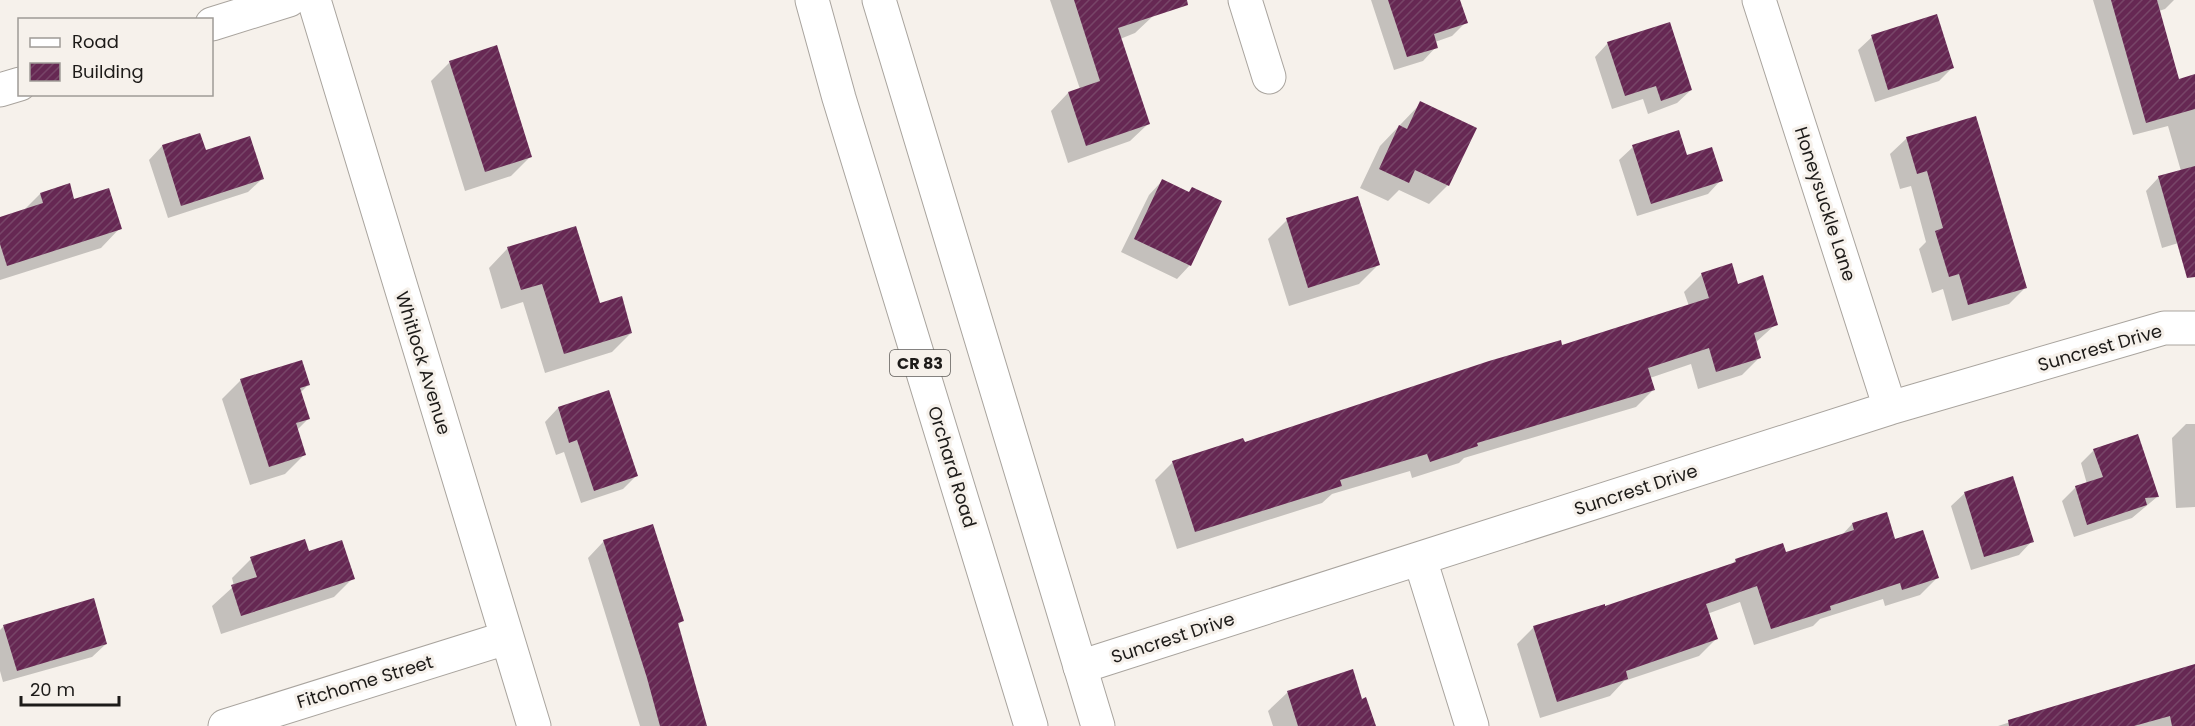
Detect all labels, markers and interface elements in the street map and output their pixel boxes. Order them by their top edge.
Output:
legend [18,18,213,96]
text: Road [72,29,119,54]
text: Building [72,59,144,84]
street label: Honeysuckle Lane [1789,123,1862,284]
street label: Whitlock Avenue [390,288,457,438]
street label: Suncrest Drive [2035,318,2165,377]
road number: CR 83 [890,350,950,376]
street label: Orchard Road [922,403,983,531]
street label: Suncrest Drive [1571,458,1701,521]
street label: Suncrest Drive [1108,606,1238,669]
street label: Fitchome Street [294,649,436,714]
scale bar [21,669,118,707]
text: 20 m [30,677,75,702]

